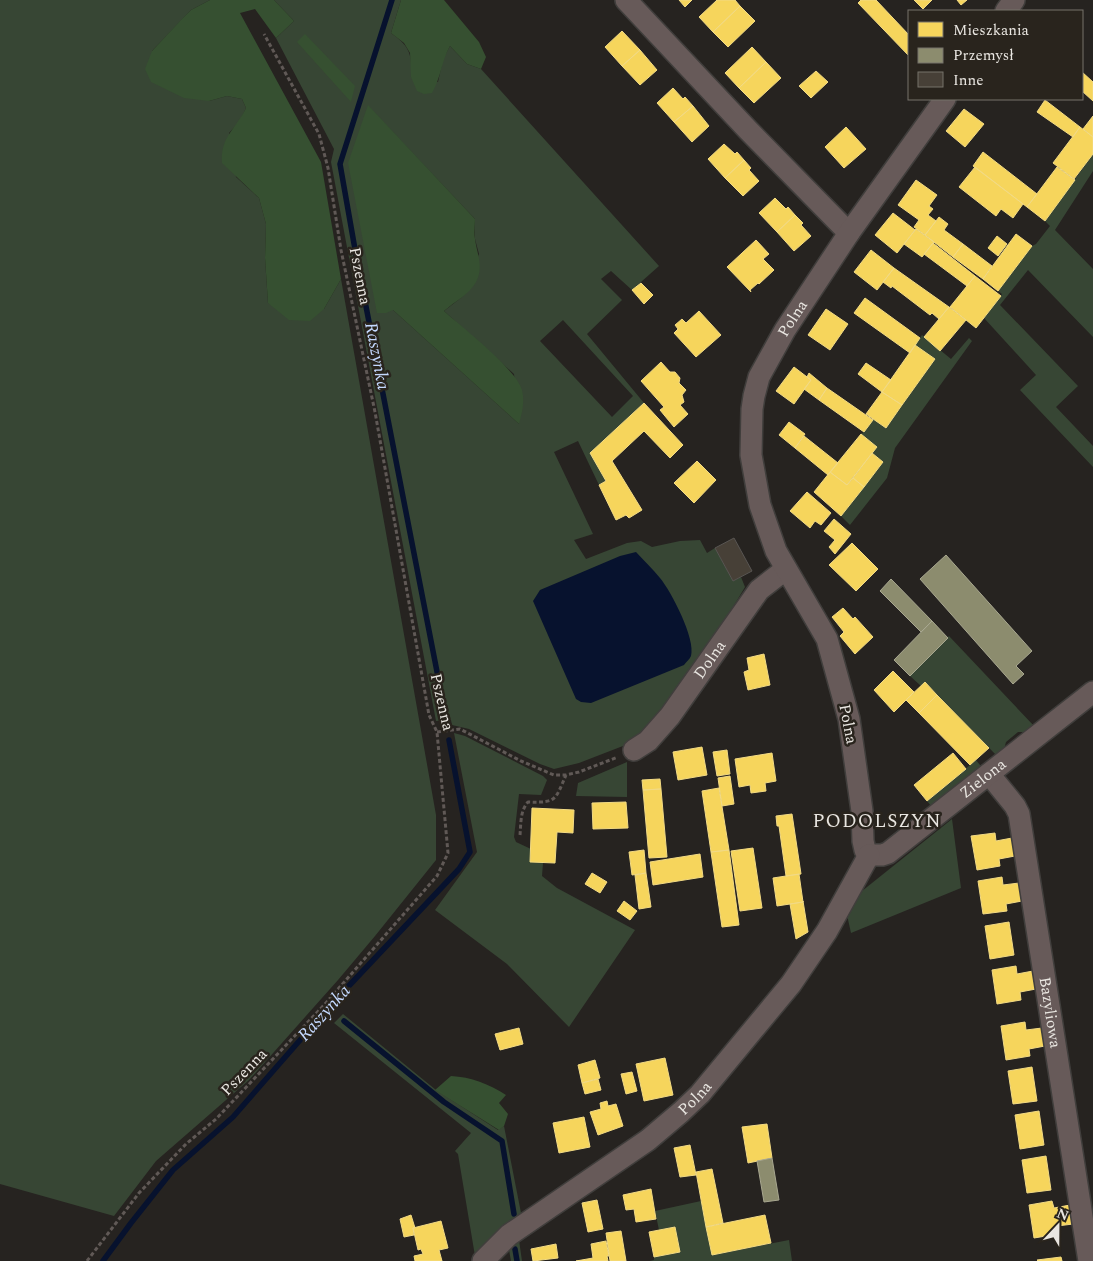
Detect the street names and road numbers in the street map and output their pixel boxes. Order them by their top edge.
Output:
street label: Pszenna [343,245,377,307]
street label: Polna [771,295,814,341]
street label: Dolna [688,635,732,684]
street label: Pszenna [424,671,460,733]
street label: Polna [832,702,864,746]
street label: Zielona [954,752,1012,804]
street label: Bazyliowa [1033,975,1068,1050]
street label: Pszenna [215,1043,273,1101]
street label: Polna [672,1076,718,1121]

